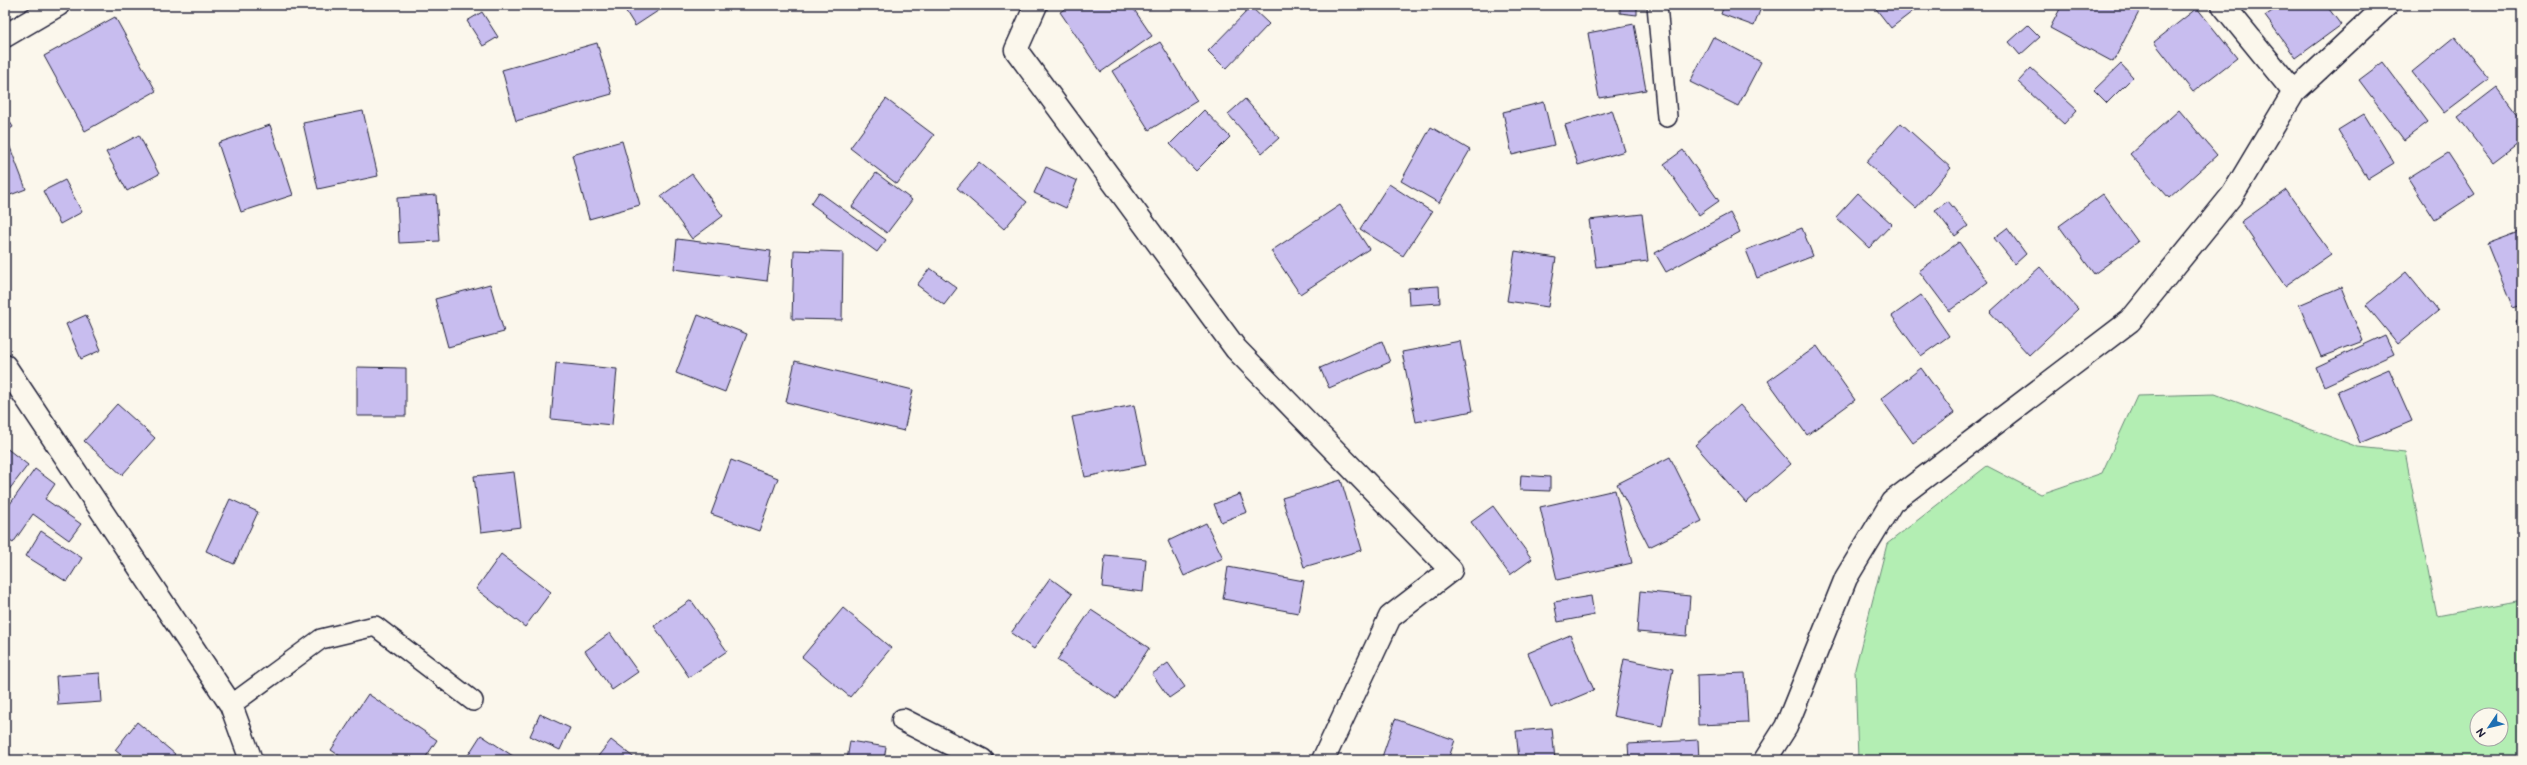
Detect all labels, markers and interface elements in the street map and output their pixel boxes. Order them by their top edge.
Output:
north arrow [2469,707,2509,747]
text: N [2474,725,2489,740]

